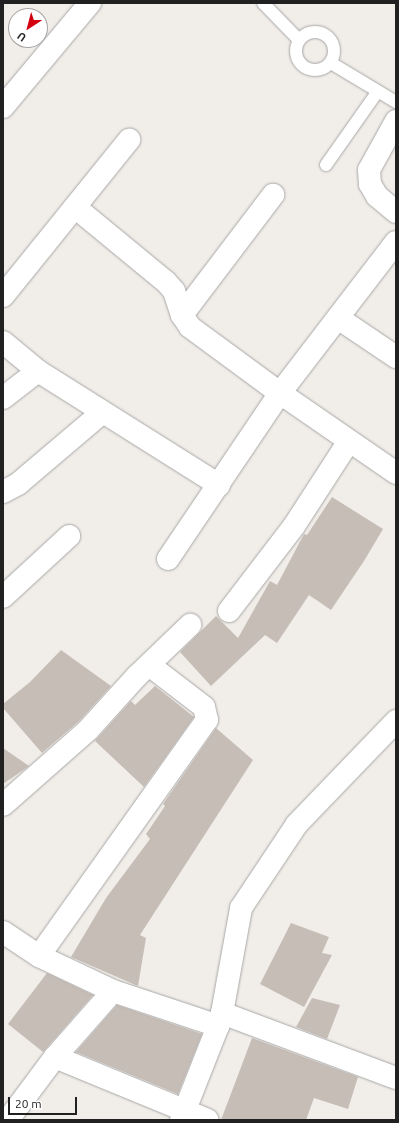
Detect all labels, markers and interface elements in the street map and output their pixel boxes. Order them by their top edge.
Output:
north arrow [8,8,48,48]
text: U [15,30,28,44]
scale bar [10,1089,79,1115]
text: 20 m [15,1097,42,1110]

